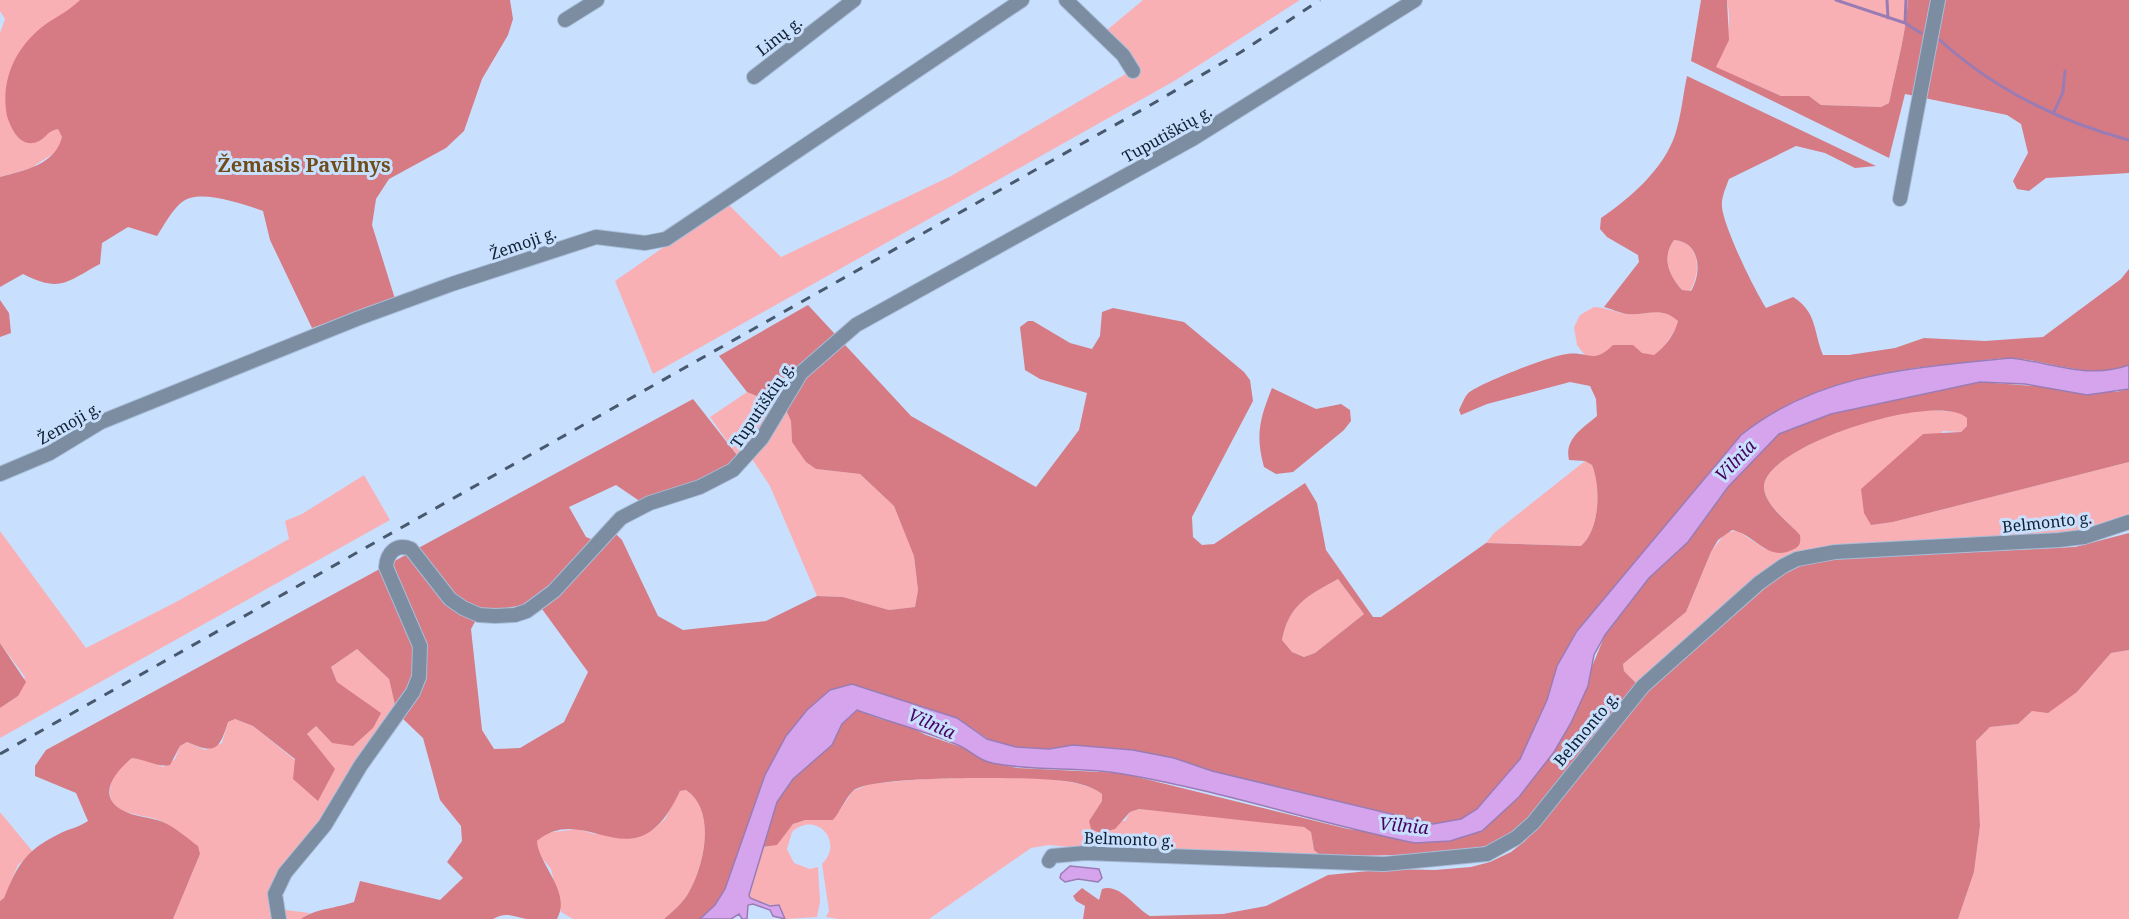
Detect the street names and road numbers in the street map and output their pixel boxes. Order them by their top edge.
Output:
street label: Linų g. [752,11,806,61]
street label: Tuputiškių g. [1118,100,1216,168]
street label: Žemoji g. [487,221,559,265]
street label: Tuputiškių g. [725,358,799,452]
street label: Žemoji g. [33,397,105,449]
street label: Belmonto g. [2001,506,2093,538]
street label: Belmonto g. [1549,687,1623,771]
street label: Belmonto g. [1083,826,1175,852]

